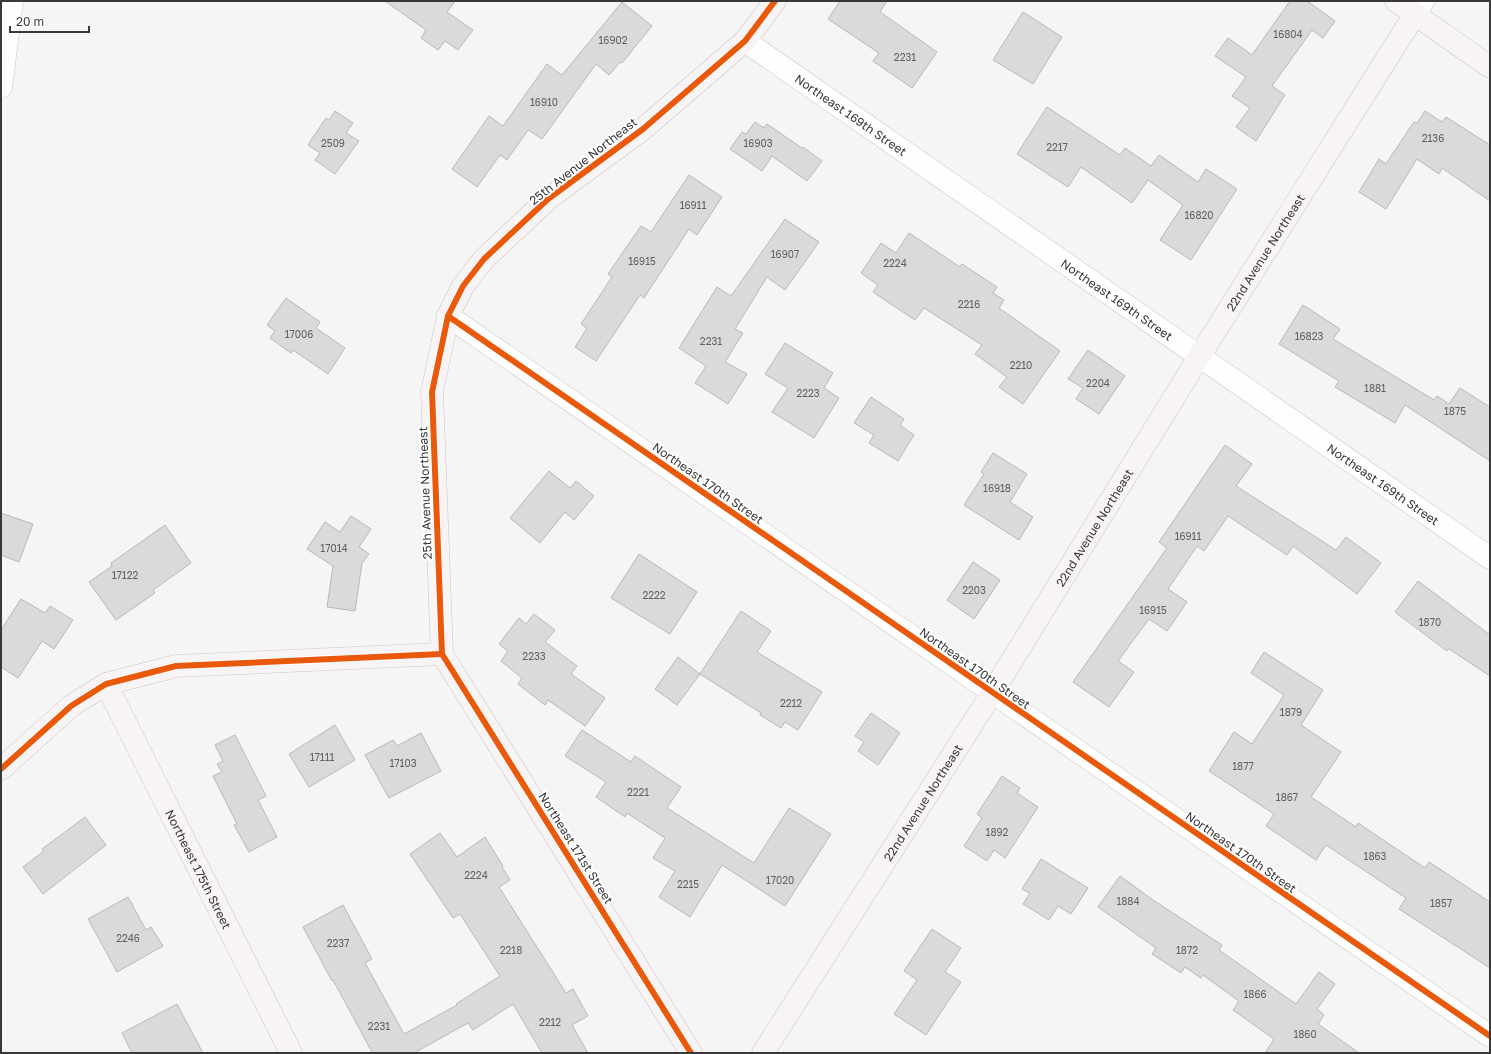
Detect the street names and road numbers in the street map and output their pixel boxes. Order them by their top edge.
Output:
street label: Northeast 169th Street [792,71,910,159]
street label: 25th Avenue Northeast [526,114,640,208]
street label: 22nd Avenue Northeast [1222,191,1307,314]
street label: Northeast 169th Street [1058,255,1176,343]
street label: 25th Avenue Northeast [415,426,435,560]
street label: Northeast 170th Street [650,439,766,527]
street label: Northeast 169th Street [1325,440,1442,528]
street label: 22nd Avenue Northeast [1052,466,1136,589]
street label: Northeast 170th Street [917,624,1033,712]
street label: 22nd Avenue Northeast [880,741,965,864]
street label: Northeast 171st Street [535,789,617,907]
street label: Northeast 175th Street [163,807,235,931]
street label: Northeast 170th Street [1183,808,1299,896]

